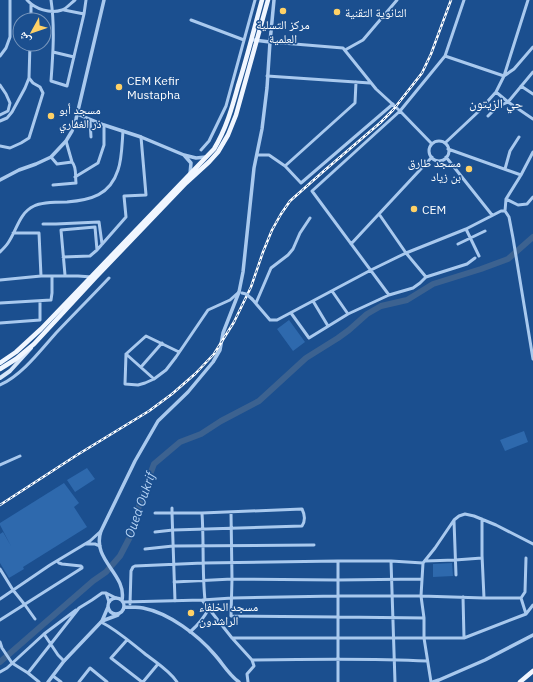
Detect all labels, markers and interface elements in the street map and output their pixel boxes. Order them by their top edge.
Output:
place label: الثانوية التقنية [345,5,407,20]
marker: مركز التسلية العلمية [278,6,288,16]
marker: الثانوية التقنية [332,7,342,17]
north arrow [12,12,52,52]
place label: مركز التسلية العلمية [256,17,310,46]
text: ش [15,29,34,47]
place label: CEM Kefir Mustapha [127,73,181,102]
marker: CEM Kefir Mustapha [114,82,124,92]
district label: حي الزيتون [469,95,523,114]
place label: مسجد أبو ذر الغفاري [59,102,102,134]
marker: مسجد أبو ذر الغفاري [46,111,56,121]
place label: مسجد طارق بن زياد [408,155,461,184]
marker: مسجد طارق بن زياد [464,164,474,174]
place label: CEM [422,202,446,217]
marker: CEM [409,204,419,214]
water label: Oued Oukrif [121,468,160,540]
place label: مسجد الخلفاء الراشدون [199,599,258,628]
marker: مسجد الخلفاء الراشدون [186,608,196,618]

